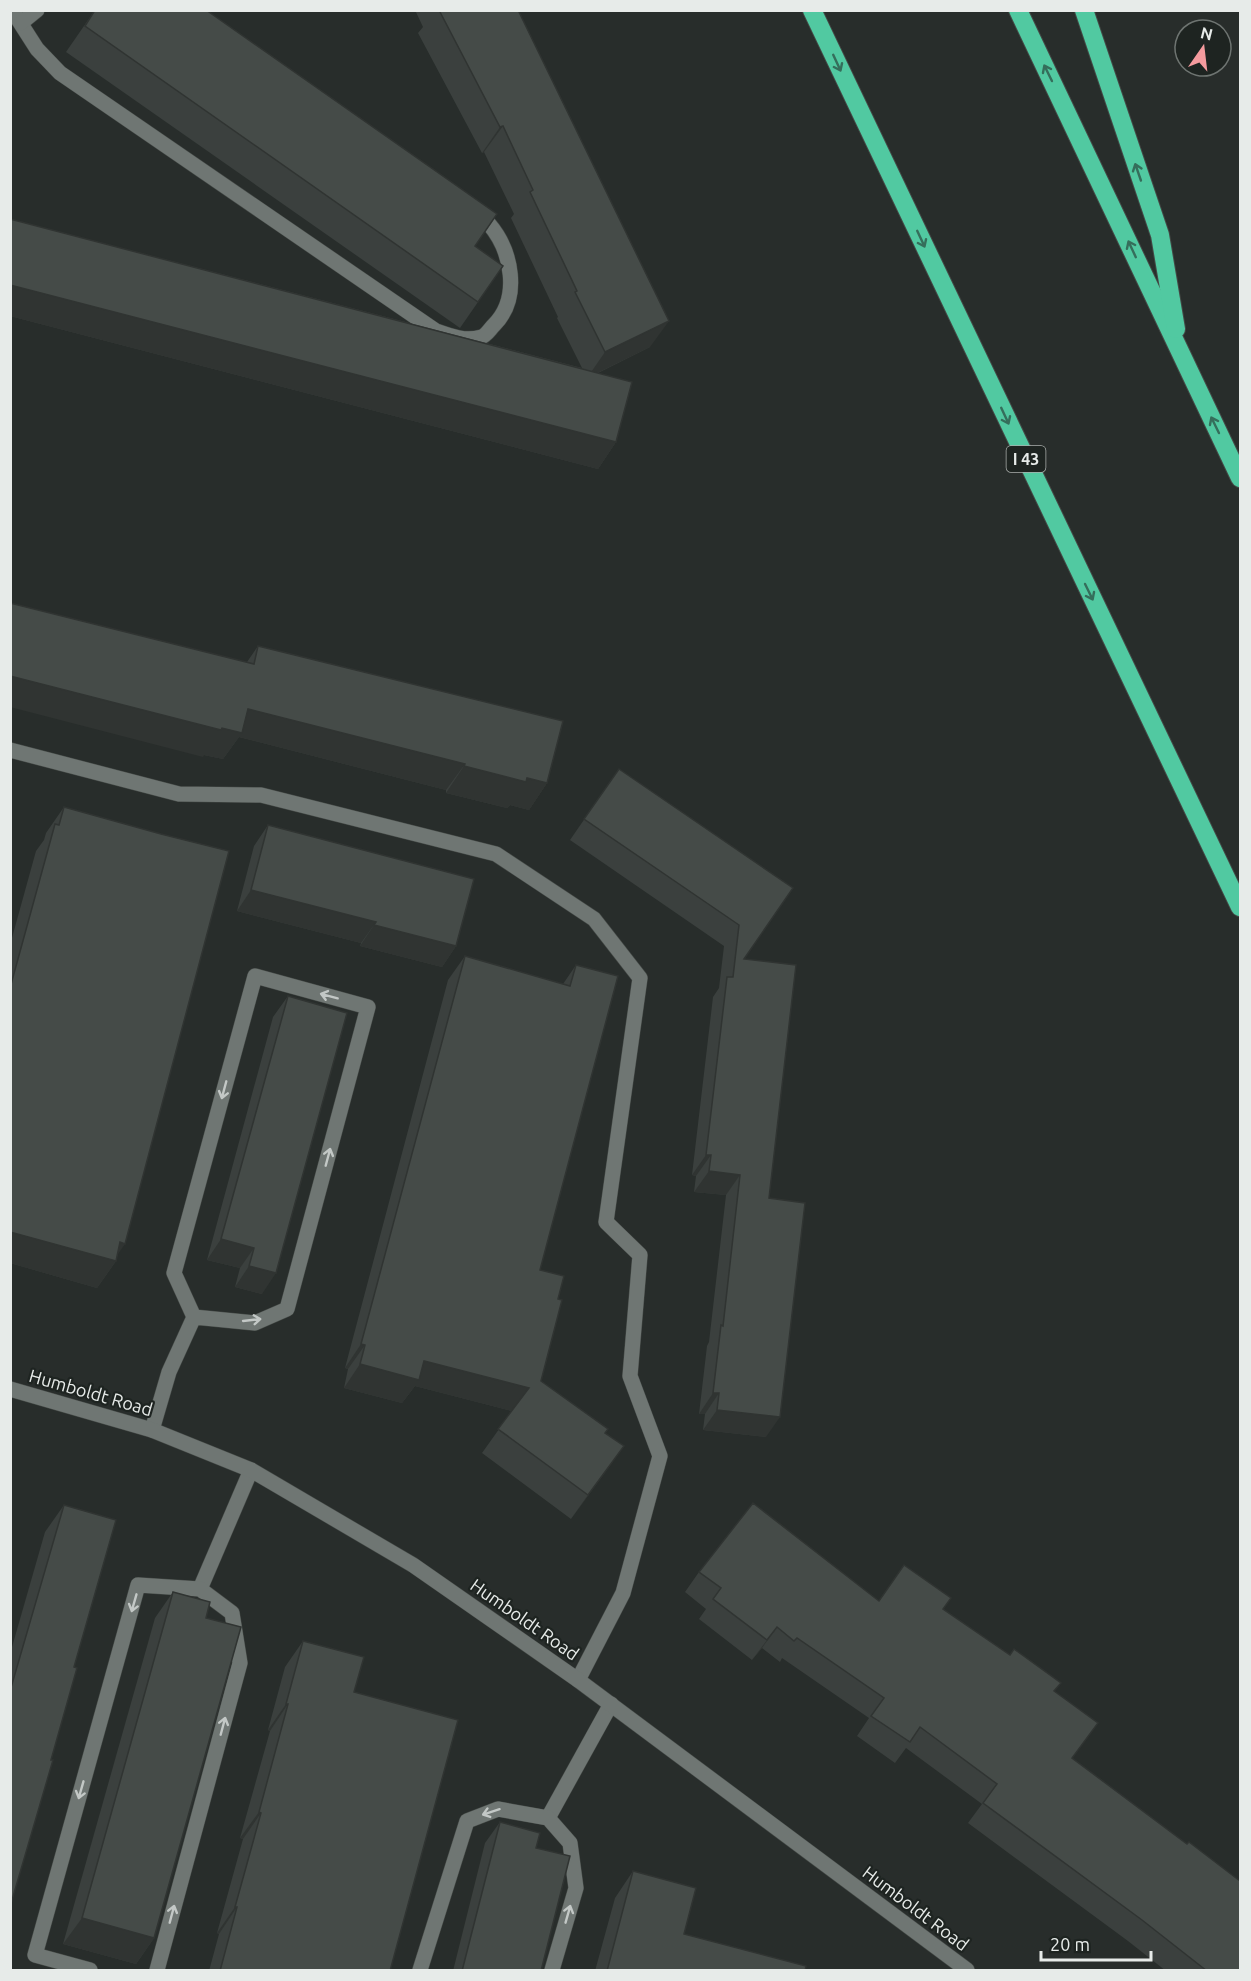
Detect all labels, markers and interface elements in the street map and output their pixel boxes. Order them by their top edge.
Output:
north arrow [1173,18,1233,78]
text: N [1199,23,1215,44]
one-way arrow [832,54,844,72]
one-way arrow [1042,64,1054,82]
one-way arrow [1132,163,1143,182]
one-way arrow [916,230,928,248]
one-way arrow [1125,241,1137,259]
one-way arrow [999,406,1011,424]
one-way arrow [1209,417,1221,435]
road number: I 43 [1006,446,1046,472]
one-way arrow [1083,582,1095,600]
one-way arrow [320,990,339,1002]
one-way arrow [217,1080,229,1099]
one-way arrow [322,1147,334,1166]
one-way arrow [242,1315,261,1326]
street label: Humboldt Road [27,1365,155,1419]
street label: Humboldt Road [467,1574,583,1664]
one-way arrow [127,1593,139,1612]
one-way arrow [218,1717,229,1736]
one-way arrow [75,1780,86,1799]
one-way arrow [482,1808,500,1819]
street label: Humboldt Road [859,1862,973,1954]
one-way arrow [167,1905,179,1924]
one-way arrow [563,1905,574,1924]
scale bar [1041,1924,1150,1962]
text: 20 m [1050,1934,1090,1954]

